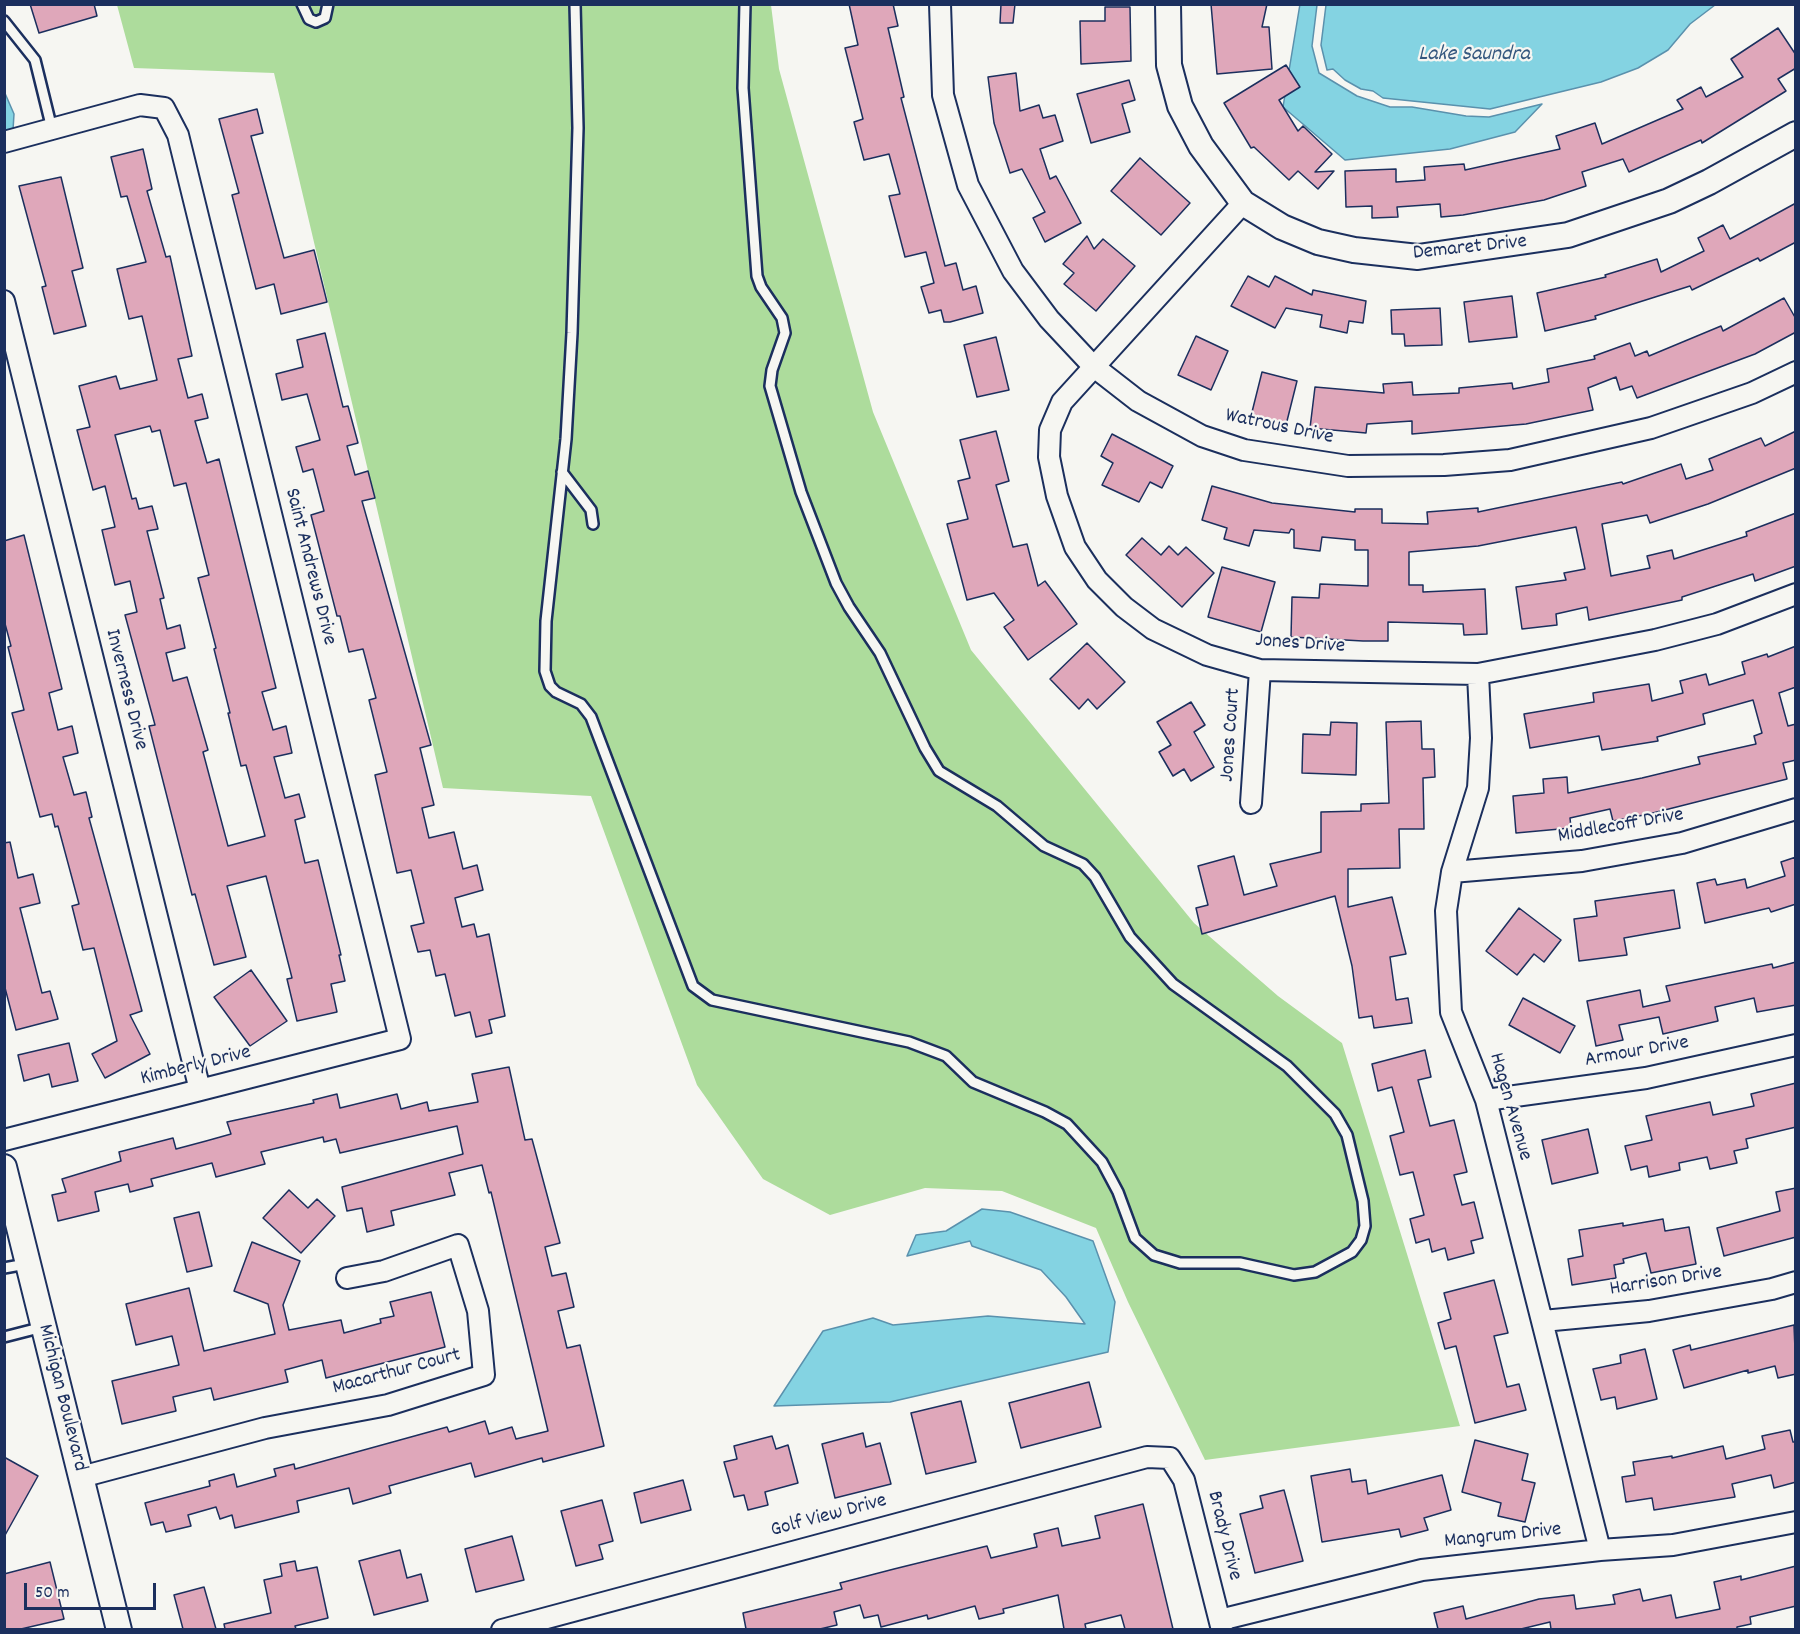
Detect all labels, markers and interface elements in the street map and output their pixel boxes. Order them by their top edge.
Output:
water label: Lake Saundra [1418,43,1530,69]
street label: Demaret Drive [1412,230,1528,268]
street label: Watrous Drive [1223,404,1335,452]
street label: Saint Andrews Drive [277,486,341,648]
street label: Inverness Drive [98,627,152,753]
street label: Jones Drive [1254,629,1346,661]
street label: Jones Court [1216,687,1248,783]
street label: Middlecoff Drive [1556,804,1686,850]
street label: Armour Drive [1583,1031,1691,1075]
street label: Kimberly Drive [138,1041,254,1093]
street label: Hagen Avenue [1482,1050,1536,1164]
street label: Harrison Drive [1608,1261,1724,1303]
street label: Michigan Boulevard [31,1322,91,1474]
street label: Macarthur Court [330,1344,464,1402]
street label: Golf View Drive [768,1489,890,1545]
street label: Brady Drive [1200,1489,1246,1583]
street label: Mangrum Drive [1443,1518,1563,1556]
scale bar [27,1571,159,1609]
text: 50 m [35,1581,70,1606]

